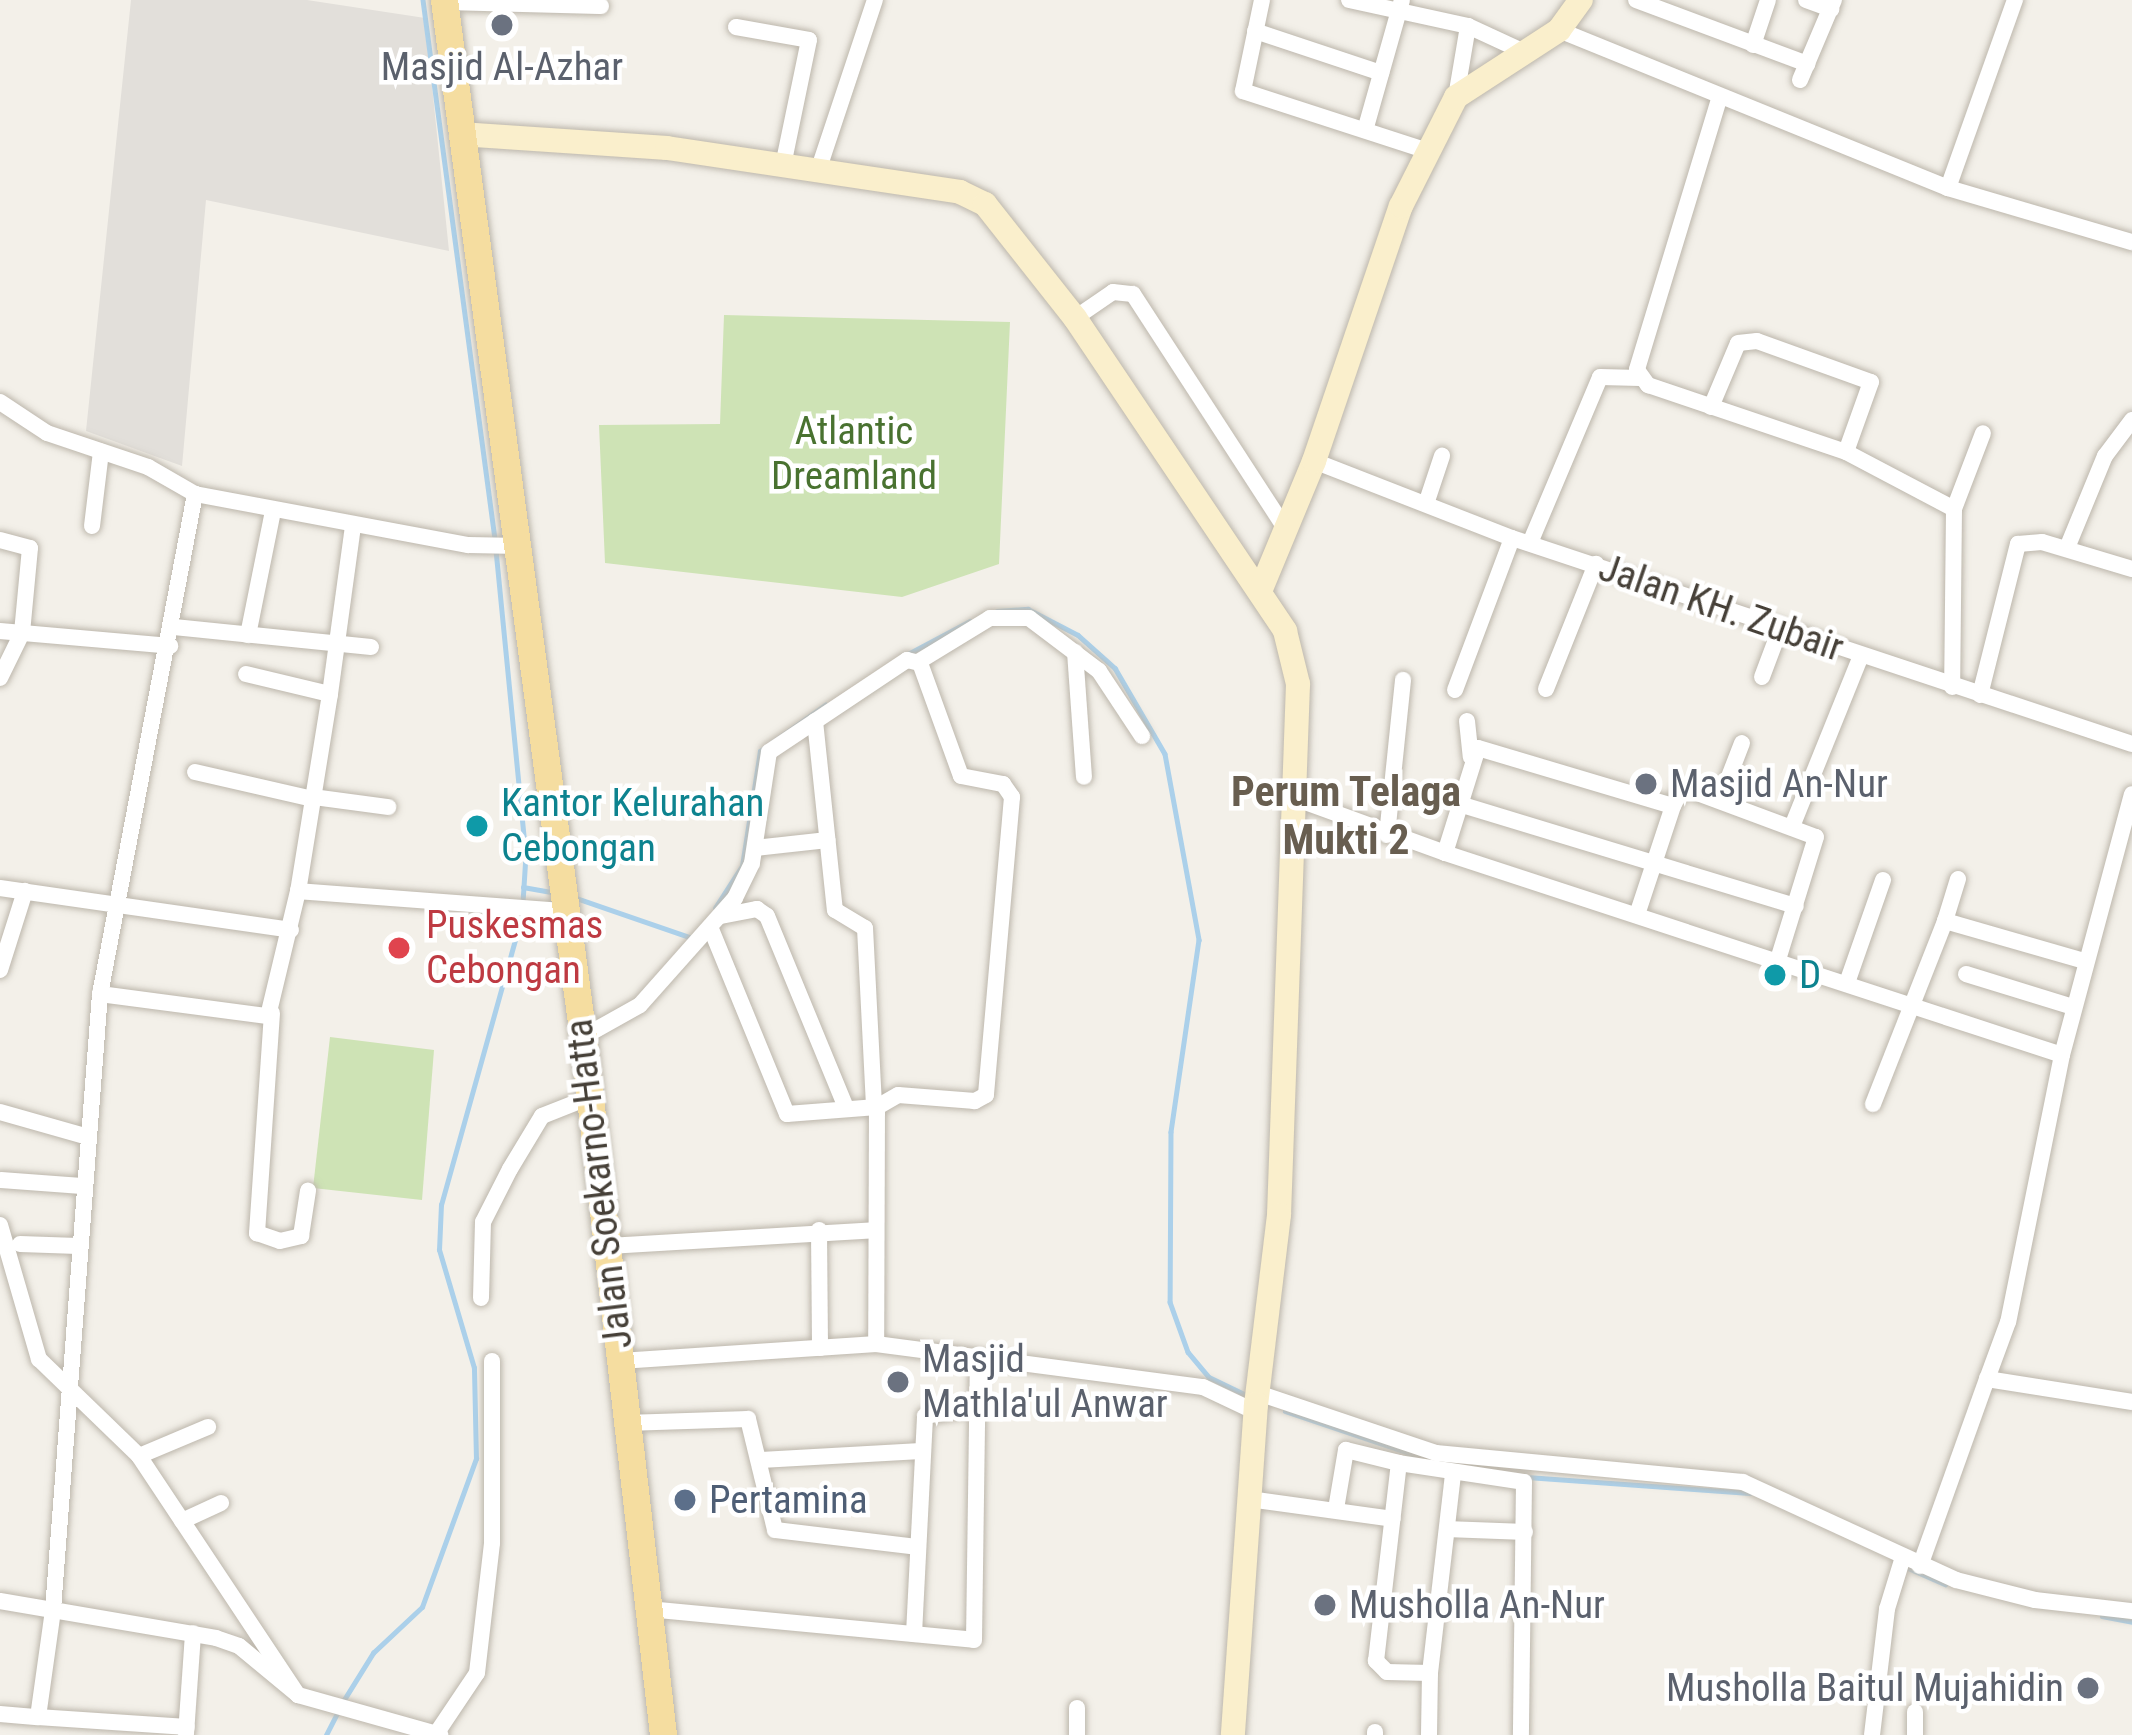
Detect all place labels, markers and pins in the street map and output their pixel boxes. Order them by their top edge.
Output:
marker: Masjid Al-Azhar [489,12,515,38]
place label: Masjid Al-Azhar [381,44,623,90]
place label: Masjid An-Nur [1670,761,1888,807]
marker: Masjid An-Nur [1633,771,1659,797]
place label: Kantor Kelurahan Cebongan [501,781,764,872]
marker: Kantor Kelurahan Cebongan [464,813,490,839]
place label: Puskesmas Cebongan [426,903,603,994]
marker: Puskesmas Cebongan [383,932,415,964]
place label: D [1799,952,1821,998]
marker: D [1762,962,1788,988]
place label: Masjid Mathla'ul Anwar [922,1337,1168,1428]
marker: Masjid Mathla'ul Anwar [885,1369,911,1395]
place label: Pertamina [709,1477,868,1523]
marker: Pertamina [672,1487,698,1513]
place label: Musholla An-Nur [1349,1582,1605,1628]
marker: Musholla An-Nur [1312,1592,1338,1618]
place label: Musholla Baitul Mujahidin [1666,1665,2064,1711]
marker: Musholla Baitul Mujahidin [2075,1675,2101,1701]

